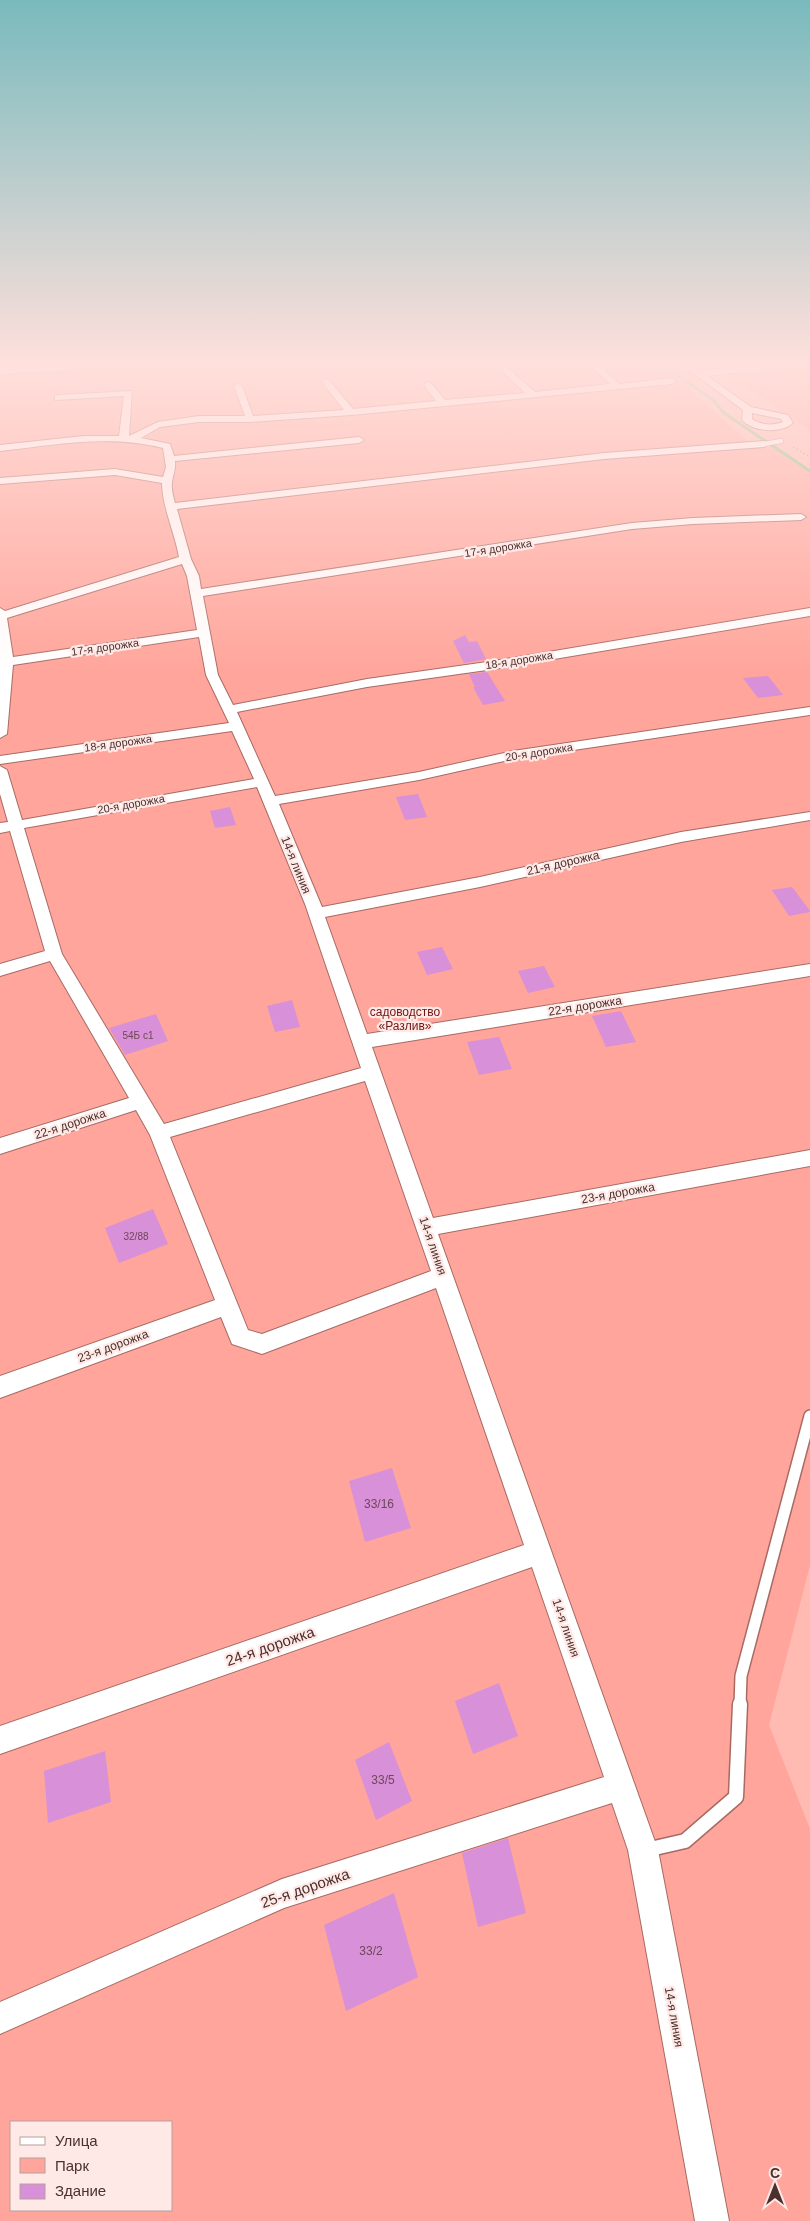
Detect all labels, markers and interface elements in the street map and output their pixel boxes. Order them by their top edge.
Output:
street label: 17-я дорожка [463,537,533,559]
street label: 17-я дорожка [70,636,140,658]
street label: 18-я дорожка [484,649,554,671]
street label: 18-я дорожка [83,732,153,754]
street label: 20-я дорожка [504,741,574,763]
street label: 20-я дорожка [96,792,166,816]
street label: 14-я линия [278,834,314,896]
street label: 21-я дорожка [525,848,601,878]
street label: 22-я дорожка [547,993,623,1019]
park label: садоводство «Разлив» [370,1005,441,1033]
house number: 54Б с1 [122,1030,154,1041]
street label: 22-я дорожка [33,1106,108,1142]
street label: 23-я дорожка [580,1180,656,1206]
street label: 14-я линия [416,1215,450,1277]
house number: 32/88 [123,1231,149,1242]
street label: 23-я дорожка [76,1327,151,1365]
house number: 33/16 [364,1497,394,1511]
street label: 14-я линия [549,1597,583,1659]
street label: 24-я дорожка [223,1623,317,1669]
house number: 33/5 [371,1773,395,1787]
street label: 25-я дорожка [258,1865,352,1911]
house number: 33/2 [359,1944,383,1958]
street label: 14-я линия [662,1986,686,2048]
legend [10,2121,172,2211]
text: Улица [55,2132,98,2149]
text: Парк [55,2157,89,2174]
north arrow [750,2161,800,2211]
text: С [770,2165,780,2181]
text: Здание [55,2182,106,2199]

